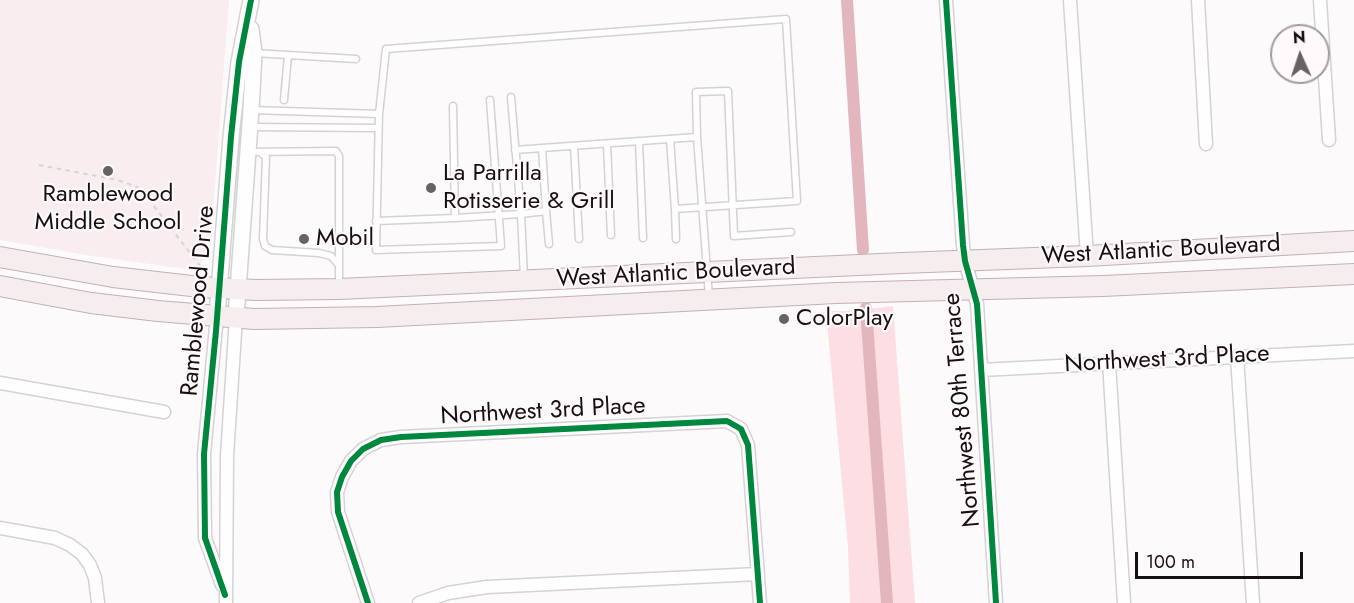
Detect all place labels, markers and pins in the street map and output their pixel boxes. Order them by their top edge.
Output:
place label: La Parrilla Rotisserie & Grill [443,160,615,216]
marker: Ramblewood Middle School [101,164,115,178]
place label: Ramblewood Middle School [34,181,182,237]
marker: La Parrilla Rotisserie & Grill [424,181,438,195]
place label: Mobil [316,225,374,253]
marker: Mobil [297,232,311,246]
place label: ColorPlay [796,305,893,333]
marker: ColorPlay [777,312,791,326]

